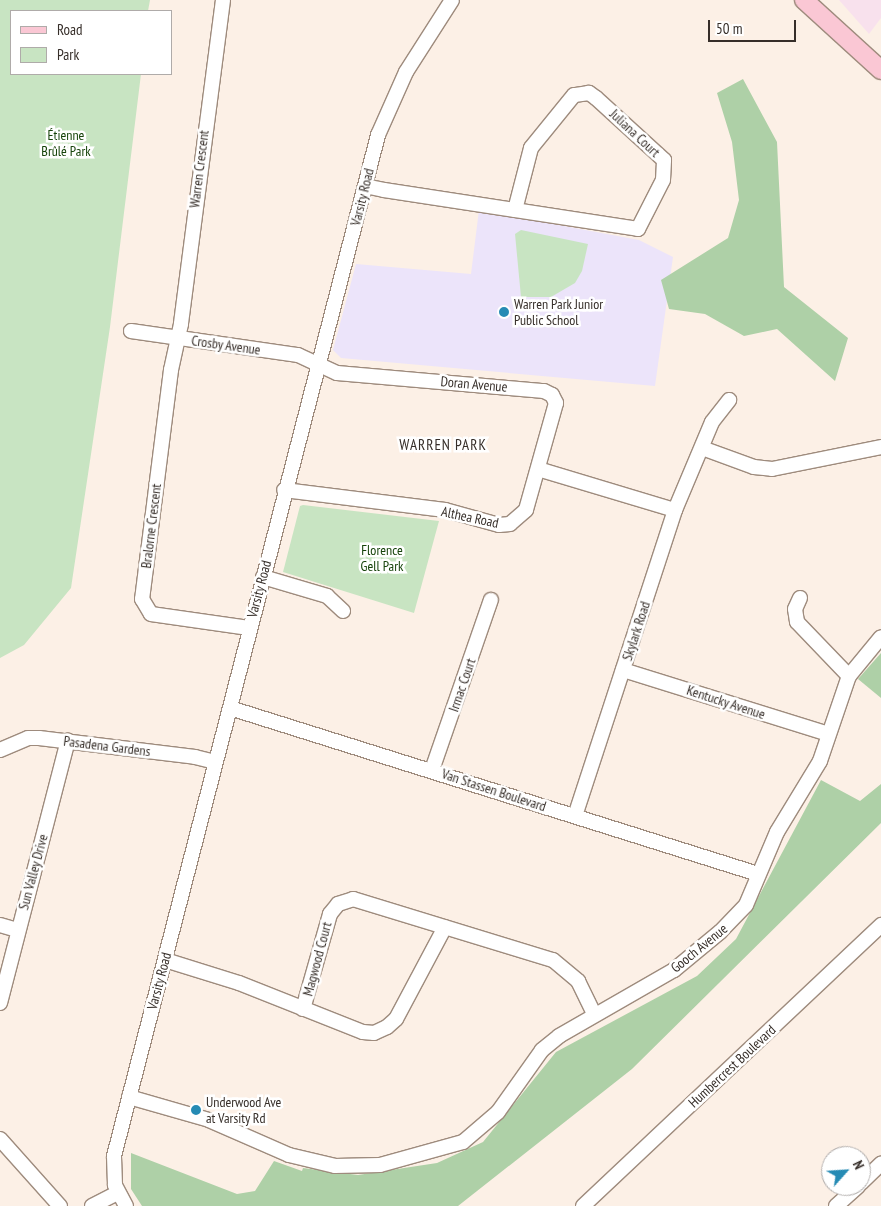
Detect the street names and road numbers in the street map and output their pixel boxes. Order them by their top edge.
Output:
street label: Juliana Court [607,106,663,160]
street label: Warren Crescent [186,129,212,209]
street label: Varsity Road [347,166,377,228]
street label: Crosby Avenue [190,332,262,358]
street label: Doran Avenue [440,373,508,395]
street label: Bralorne Crescent [137,483,165,569]
street label: Althea Road [440,503,500,531]
street label: Varsity Road [243,558,275,620]
street label: Skylark Road [618,599,654,663]
street label: Irmac Court [445,656,479,714]
street label: Kentucky Avenue [684,681,768,723]
street label: Pasadena Gardens [63,732,151,760]
street label: Van Stassen Boulevard [440,765,548,815]
street label: Sun Valley Drive [15,832,51,912]
street label: Magwood Court [299,920,335,998]
street label: Gooch Avenue [667,920,731,976]
street label: Varsity Road [143,950,175,1012]
street label: Humbercrest Boulevard [685,1021,779,1111]

